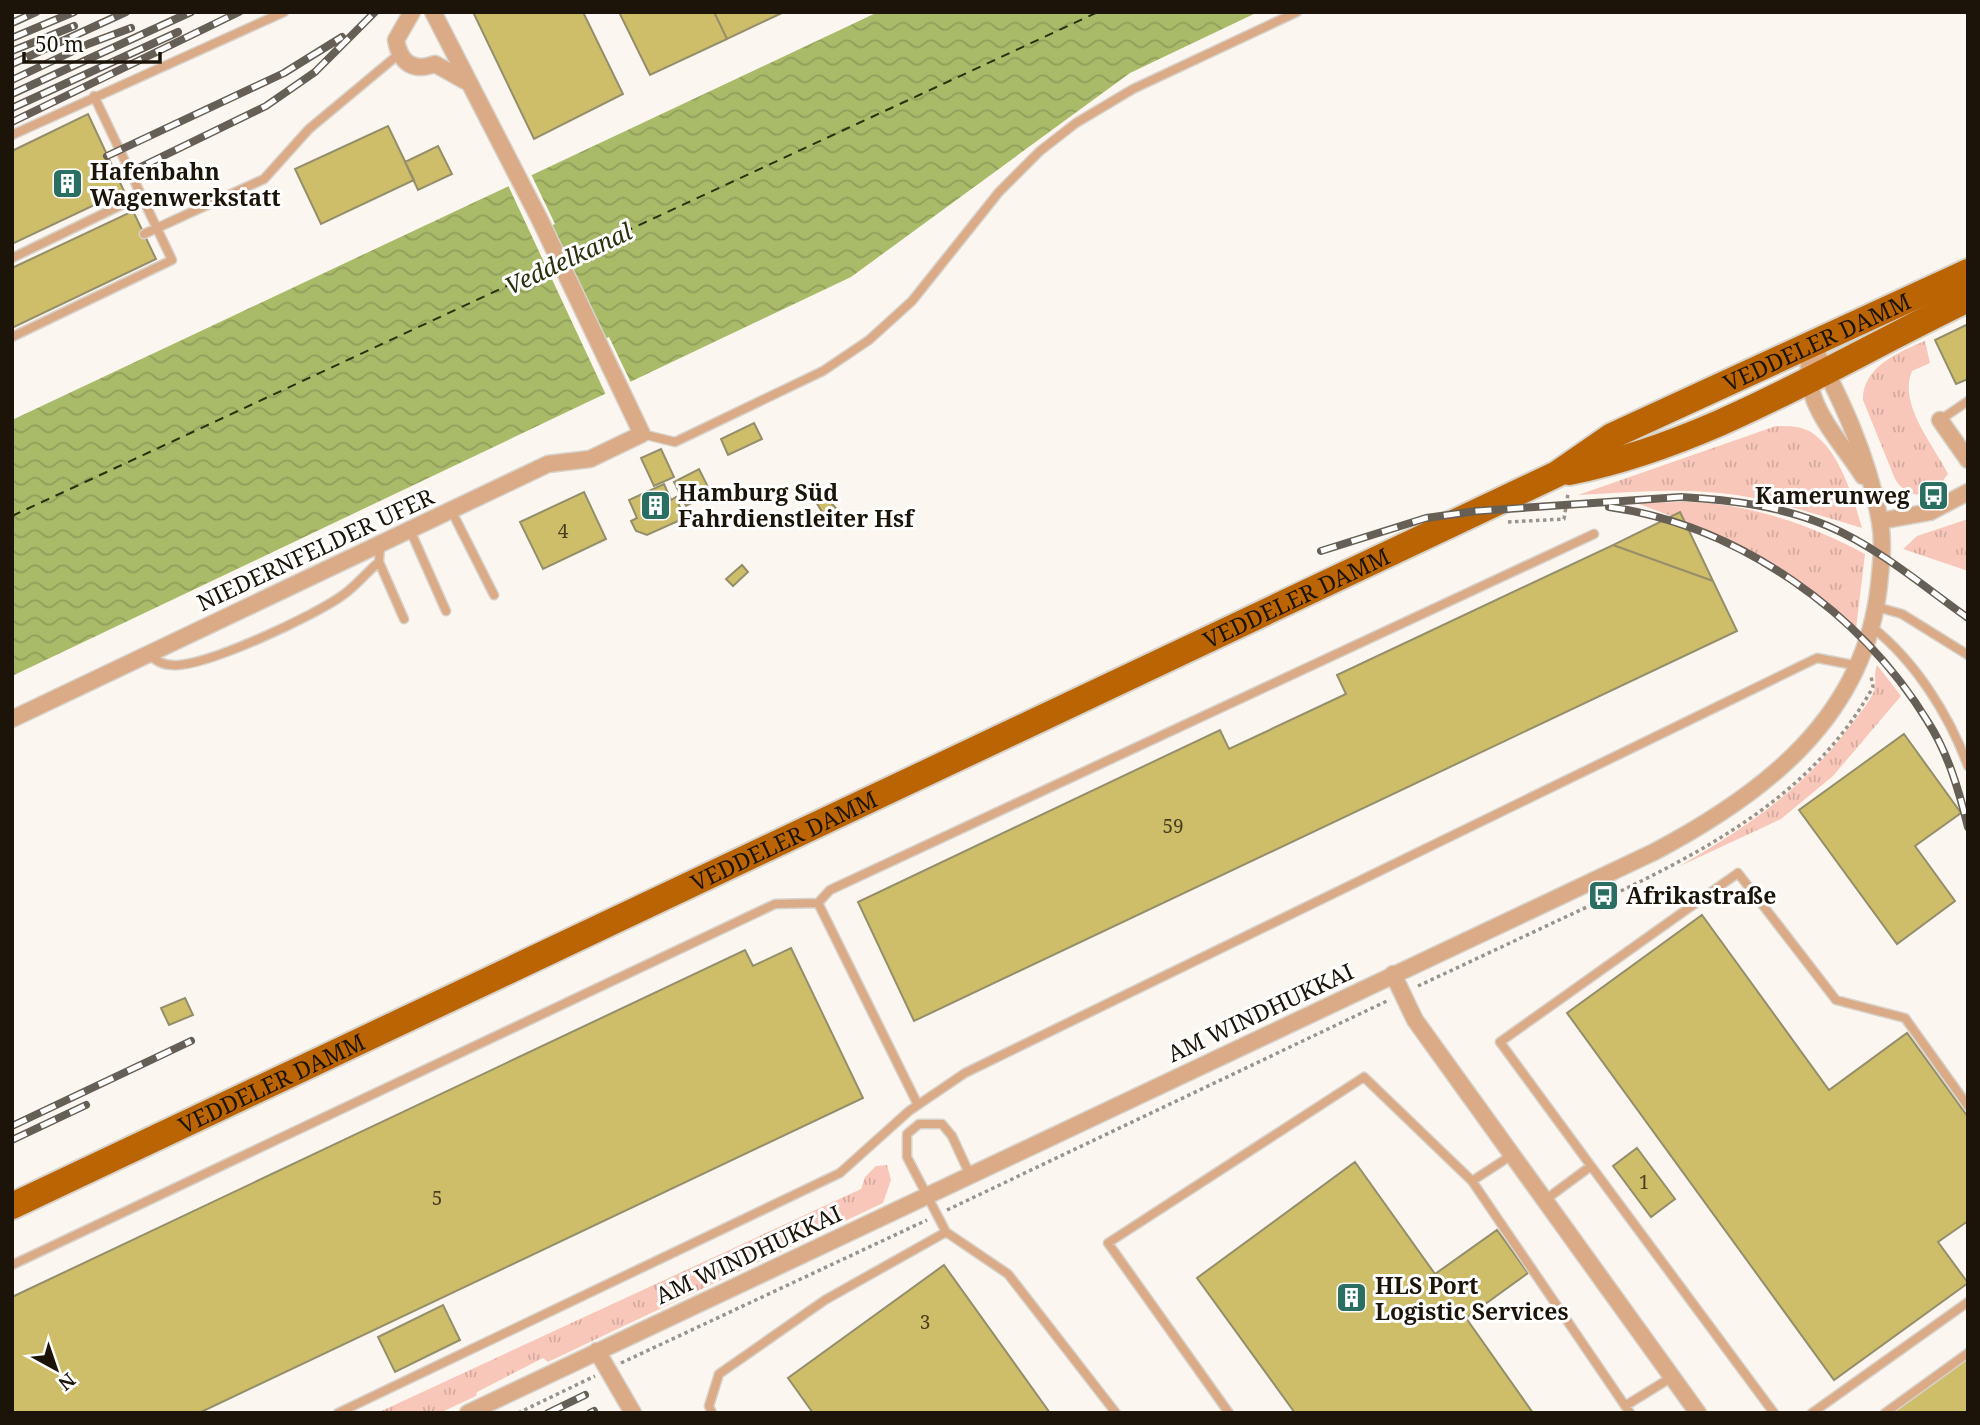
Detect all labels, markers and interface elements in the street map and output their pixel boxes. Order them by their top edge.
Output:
scale bar [24,21,161,65]
text: 50 m [35,30,84,58]
place label: Hafenbahn Wagenwerkstatt [90,155,281,213]
building icon: Hafenbahn Wagenwerkstatt [50,167,84,201]
water label: Veddelkanal [499,214,638,302]
street label: VEDDELER DAMM [1718,285,1916,399]
place label: Hamburg Süd Fahrdienstleiter Hsf [678,476,915,534]
bus stop icon: Kamerunweg [1916,478,1950,512]
place label: Kamerunweg [1755,479,1910,511]
street label: NIEDERNFELDER UFER [191,480,439,618]
building icon: Hamburg Süd Fahrdienstleiter Hsf [638,488,672,522]
house number: 4 [558,518,569,544]
street label: VEDDELER DAMM [1198,540,1395,656]
street label: VEDDELER DAMM [685,782,882,898]
house number: 59 [1162,813,1184,839]
bus stop icon: Afrikastraße [1586,878,1620,912]
place label: Afrikastraße [1626,879,1776,911]
street label: AM WINDHUKKAI [1162,955,1358,1069]
street label: VEDDELER DAMM [173,1025,370,1141]
house number: 1 [1639,1169,1649,1195]
house number: 5 [432,1185,442,1211]
street label: AM WINDHUKKAI [650,1197,846,1311]
place label: HLS Port Logistic Services [1375,1269,1569,1327]
building icon: HLS Port Logistic Services [1335,1281,1369,1315]
house number: 3 [920,1309,930,1335]
north arrow [21,1334,91,1404]
text: N [53,1367,81,1397]

